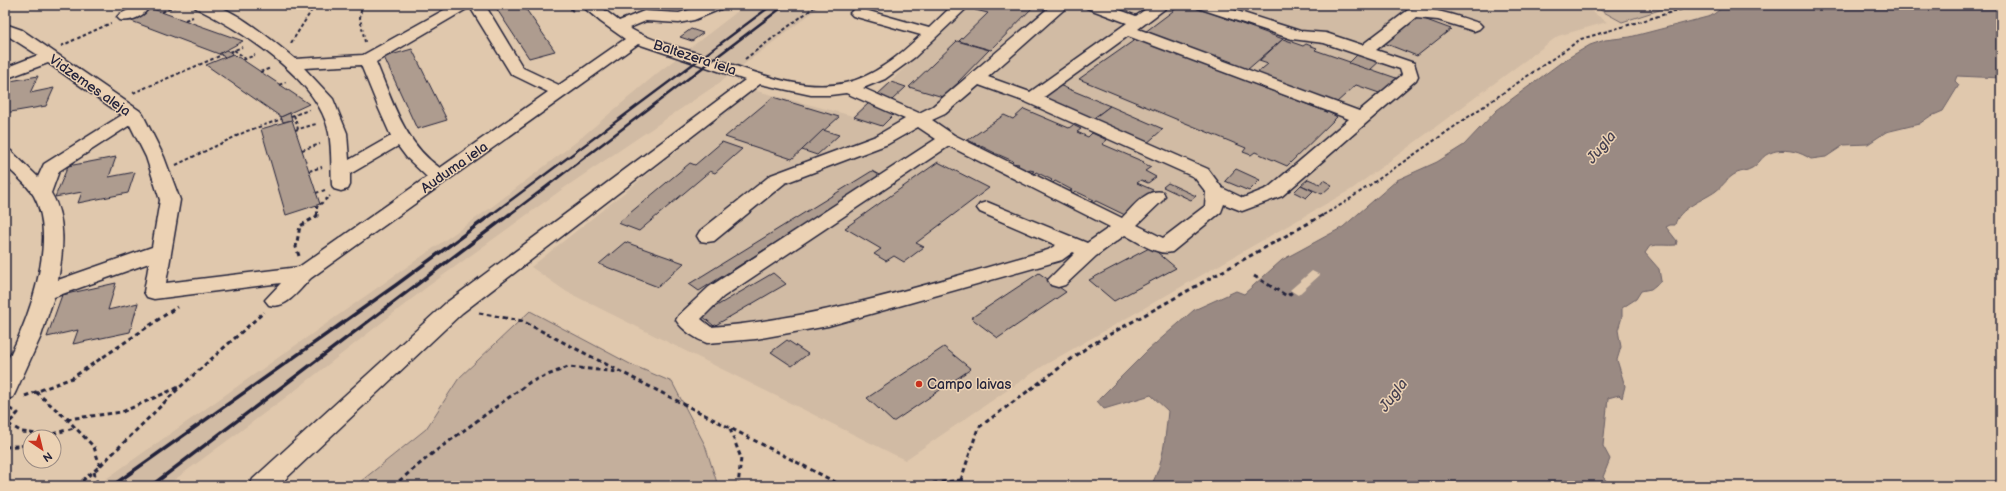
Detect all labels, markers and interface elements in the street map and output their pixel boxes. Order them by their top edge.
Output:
street label: Baltezera iela [651,36,739,79]
street label: Vidzemes aleja [46,51,134,120]
water label: Jugla [1582,127,1620,168]
street label: Auduma iela [418,138,491,197]
water label: Jugla [1374,375,1412,416]
place label: Campo laivas [927,376,1012,393]
marker: Campo laivas [914,379,924,389]
north arrow [22,429,62,469]
text: N [40,449,55,464]

